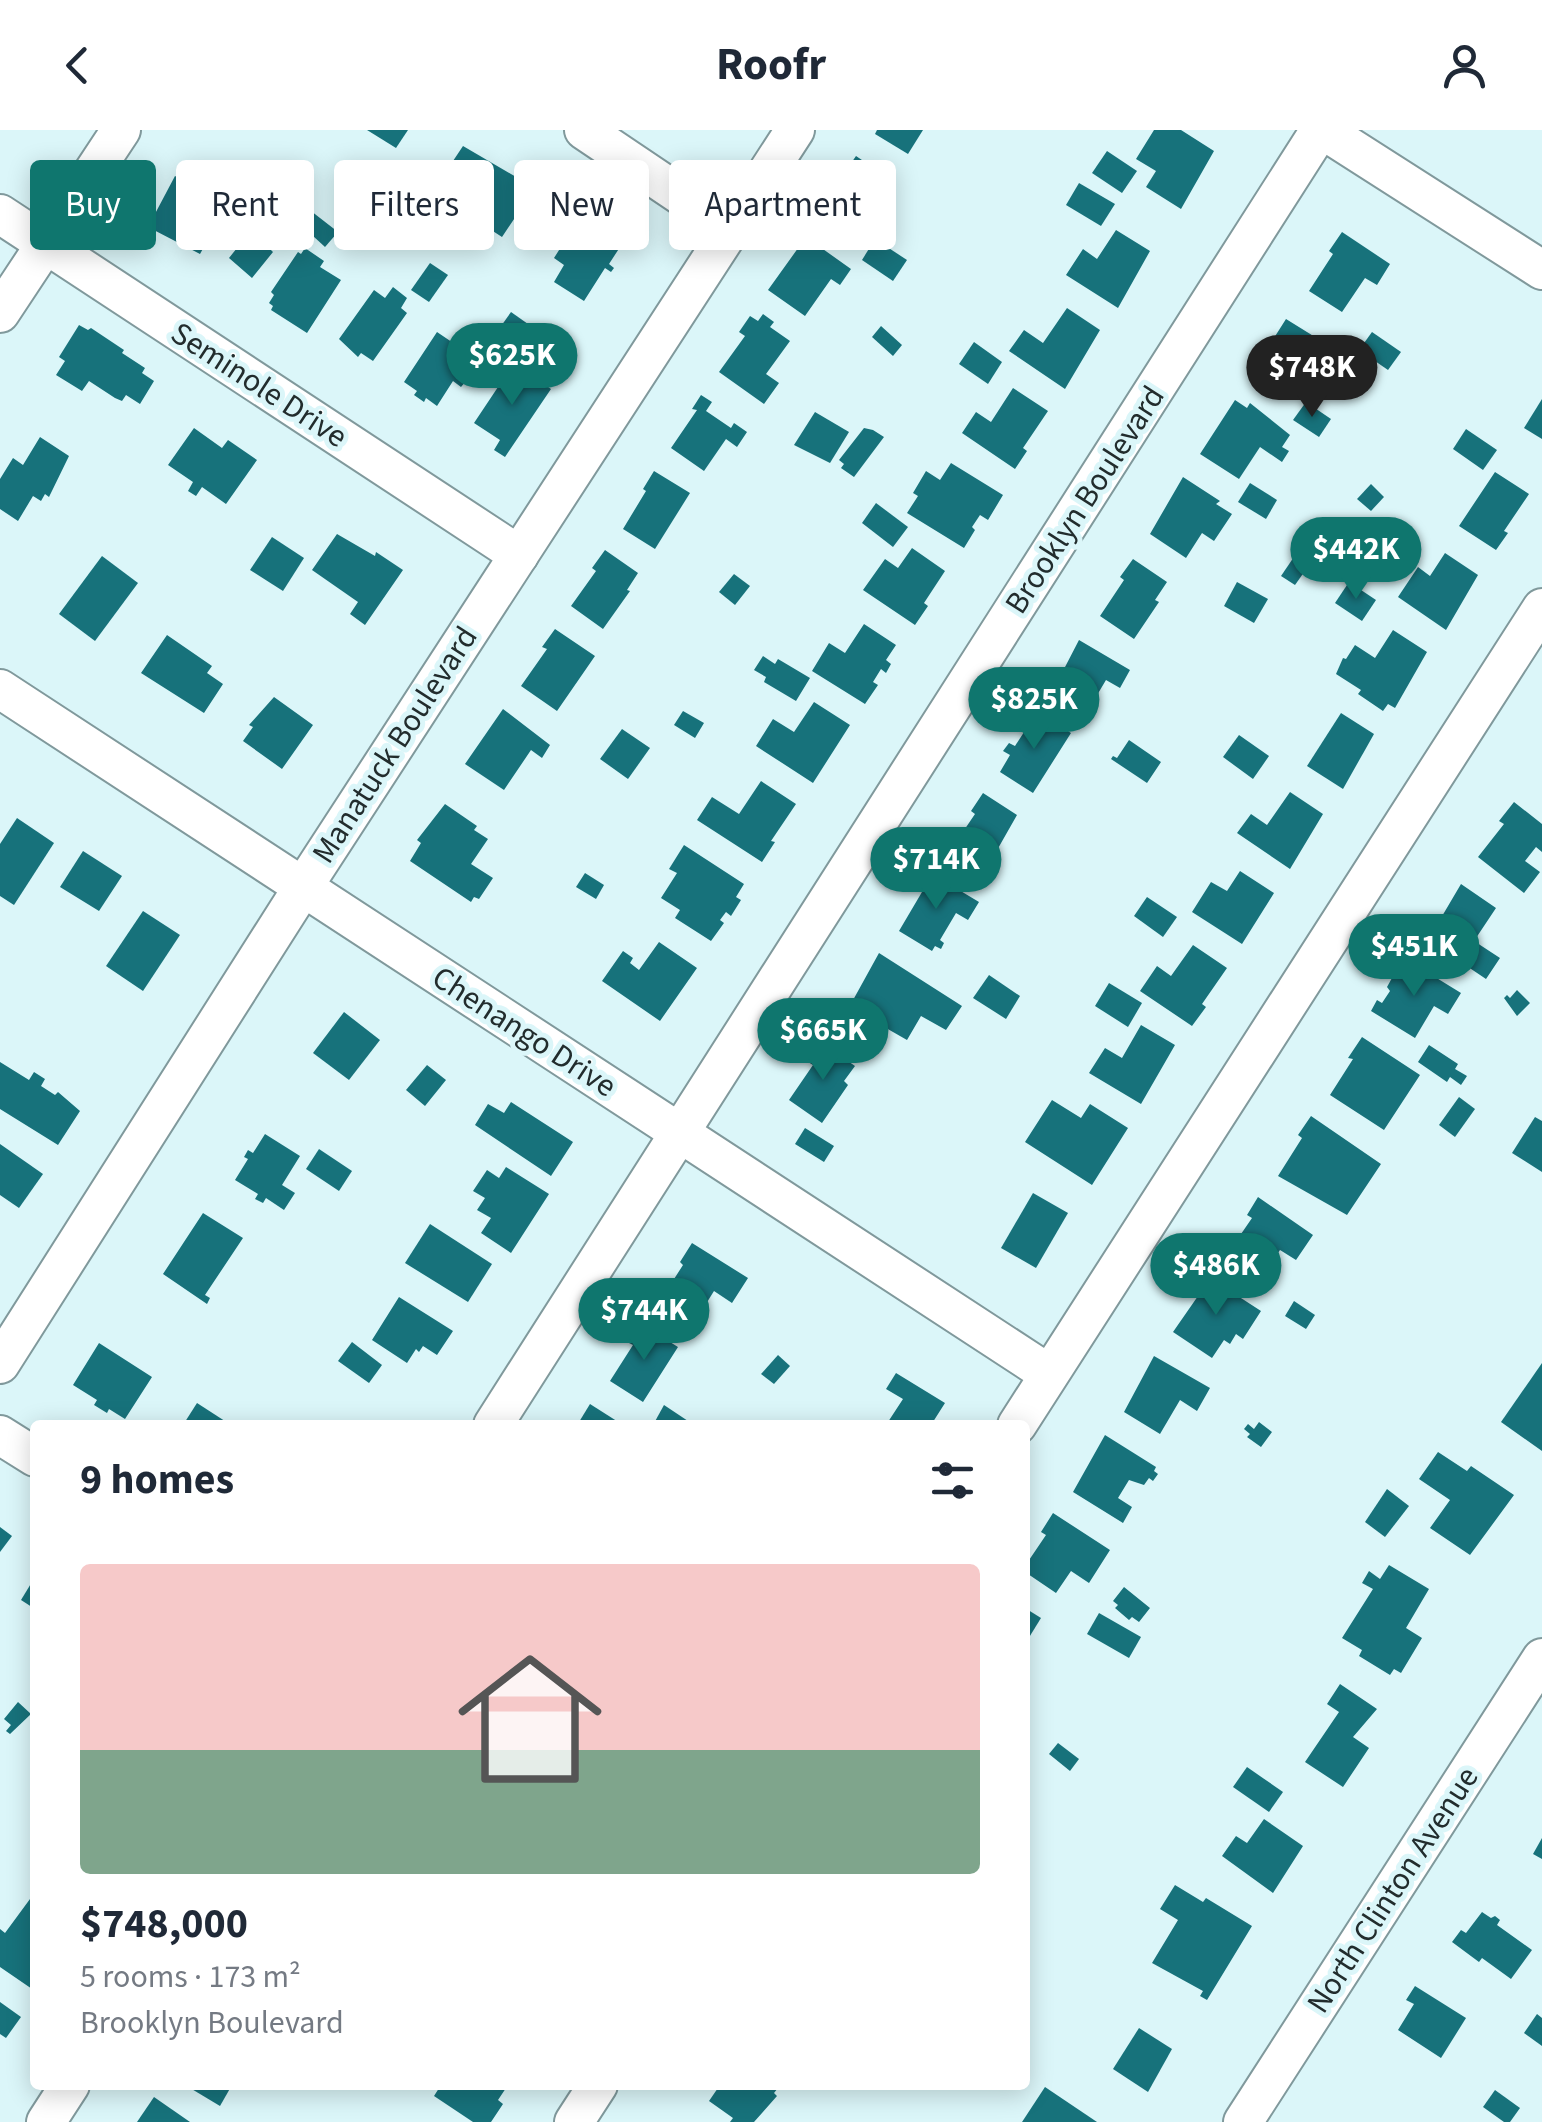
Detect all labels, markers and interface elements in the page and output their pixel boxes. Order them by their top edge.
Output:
text: Roofr [716,33,826,97]
icon: back [50,38,105,93]
icon: person [1437,38,1492,93]
chip: Buy [30,160,156,250]
chip: Rent [176,160,314,250]
chip: Filters [334,160,494,250]
chip: New [514,160,649,250]
chip: Apartment [669,160,896,250]
street label: Seminole Drive [162,311,356,459]
pin: $625K [442,323,582,408]
text: $625K [468,332,556,378]
pin: $748K [1242,335,1382,420]
text: $748K [1268,344,1356,390]
street label: Brooklyn Boulevard [994,377,1176,623]
pin: $442K [1286,517,1426,602]
text: $442K [1312,526,1400,572]
street label: Manatuck Boulevard [301,617,489,873]
pin: $825K [964,667,1104,752]
text: $825K [990,676,1078,722]
pin: $714K [866,827,1006,912]
text: $714K [892,836,980,882]
pin: $451K [1344,914,1484,999]
text: $451K [1370,923,1458,969]
street label: Chenango Drive [423,955,625,1109]
pin: $665K [753,998,893,1083]
text: $665K [779,1007,867,1053]
pin: $486K [1146,1233,1286,1318]
text: $486K [1172,1242,1260,1288]
pin: $744K [574,1278,714,1363]
text: $744K [600,1287,688,1333]
text: 9 homes [80,1450,234,1510]
icon: filters [925,1453,980,1508]
icon: home [440,1629,620,1809]
street label: North Clinton Avenue [1296,1758,1490,2022]
text: $748,000 [80,1894,248,1954]
text: 5 rooms · 173 m² [80,1954,301,2000]
text: Brooklyn Boulevard [80,2000,344,2046]

